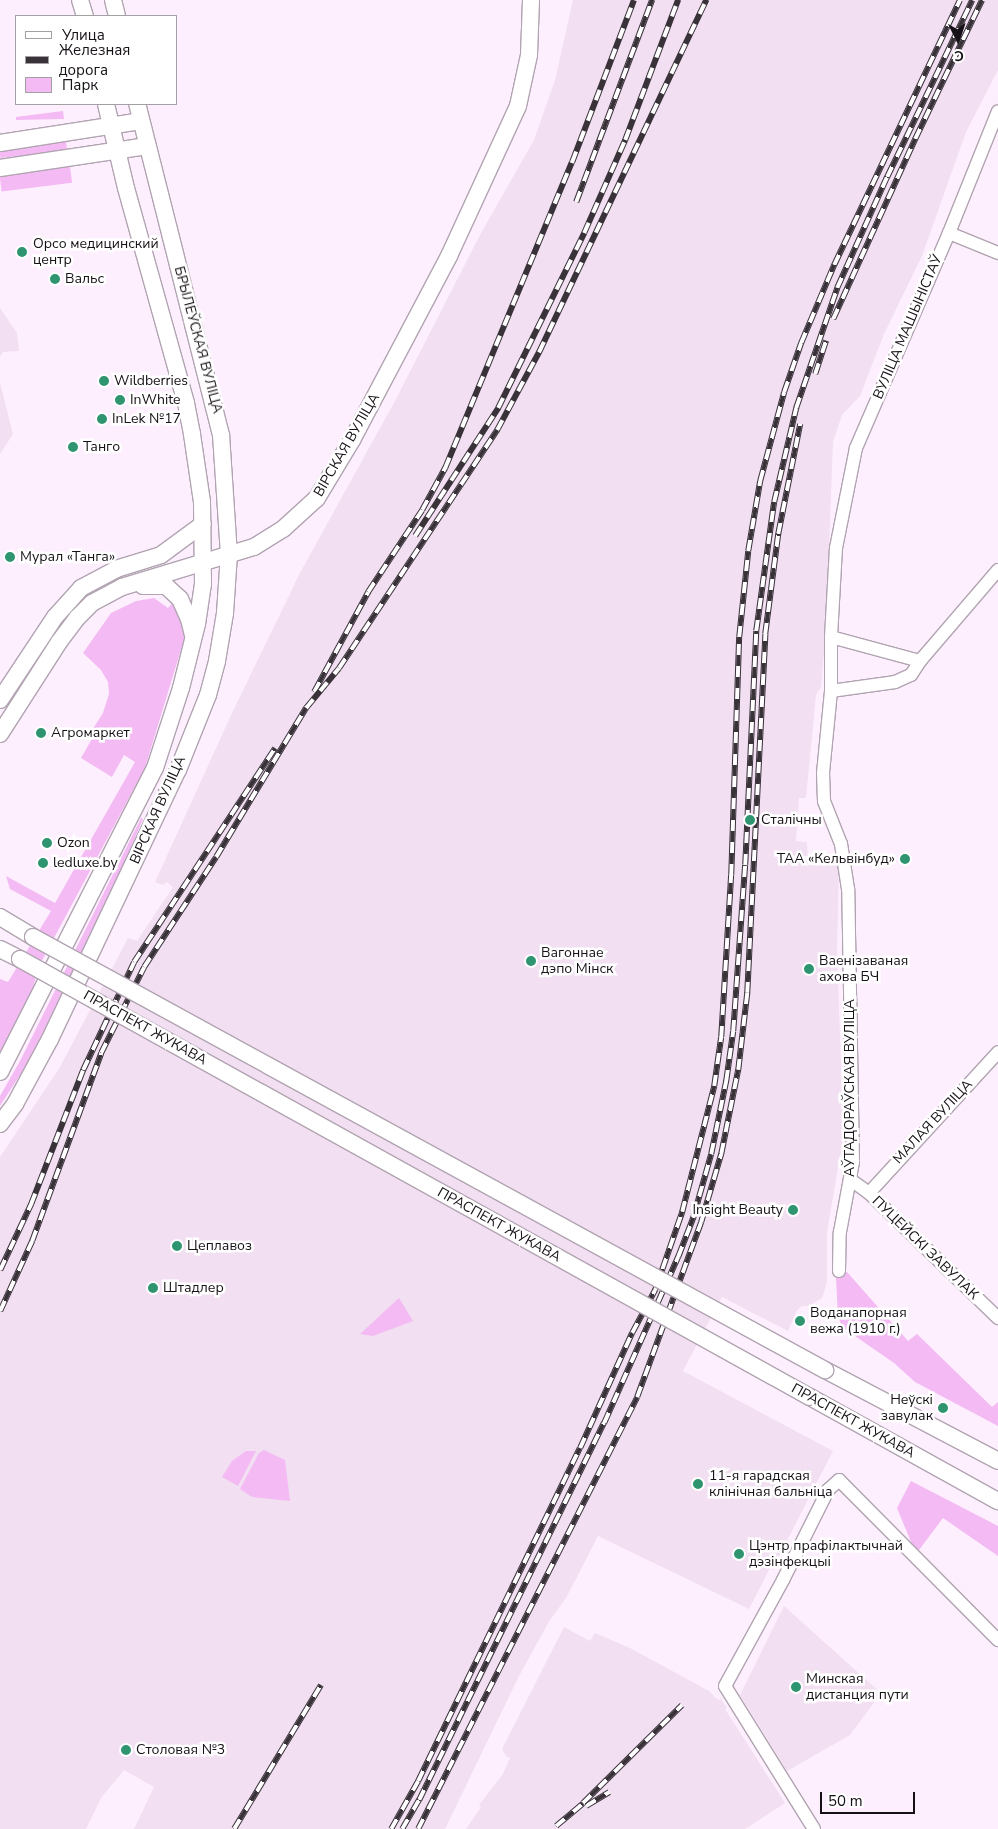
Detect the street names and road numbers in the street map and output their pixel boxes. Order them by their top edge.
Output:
street label: ВУЛІЦА МАШЫНІСТАЎ [870,252,946,402]
street label: БРЫЛЕЎСКАЯ ВУЛІЦА [170,265,226,415]
street label: ВІРСКАЯ ВУЛІЦА [311,390,383,500]
street label: ВІРСКАЯ ВУЛІЦА [127,753,189,867]
street label: ПРАСПЕКТ ЖУКАВА [80,987,210,1069]
street label: АЎТАДОРАЎСКАЯ ВУЛІЦА [842,999,858,1177]
street label: МАЛАЯ ВУЛІЦА [890,1076,976,1168]
street label: ПРАСПЕКТ ЖУКАВА [434,1184,564,1266]
street label: ПУЦЕЙСКІ ЗАВУЛАК [868,1193,982,1303]
street label: ПРАСПЕКТ ЖУКАВА [788,1380,918,1462]

